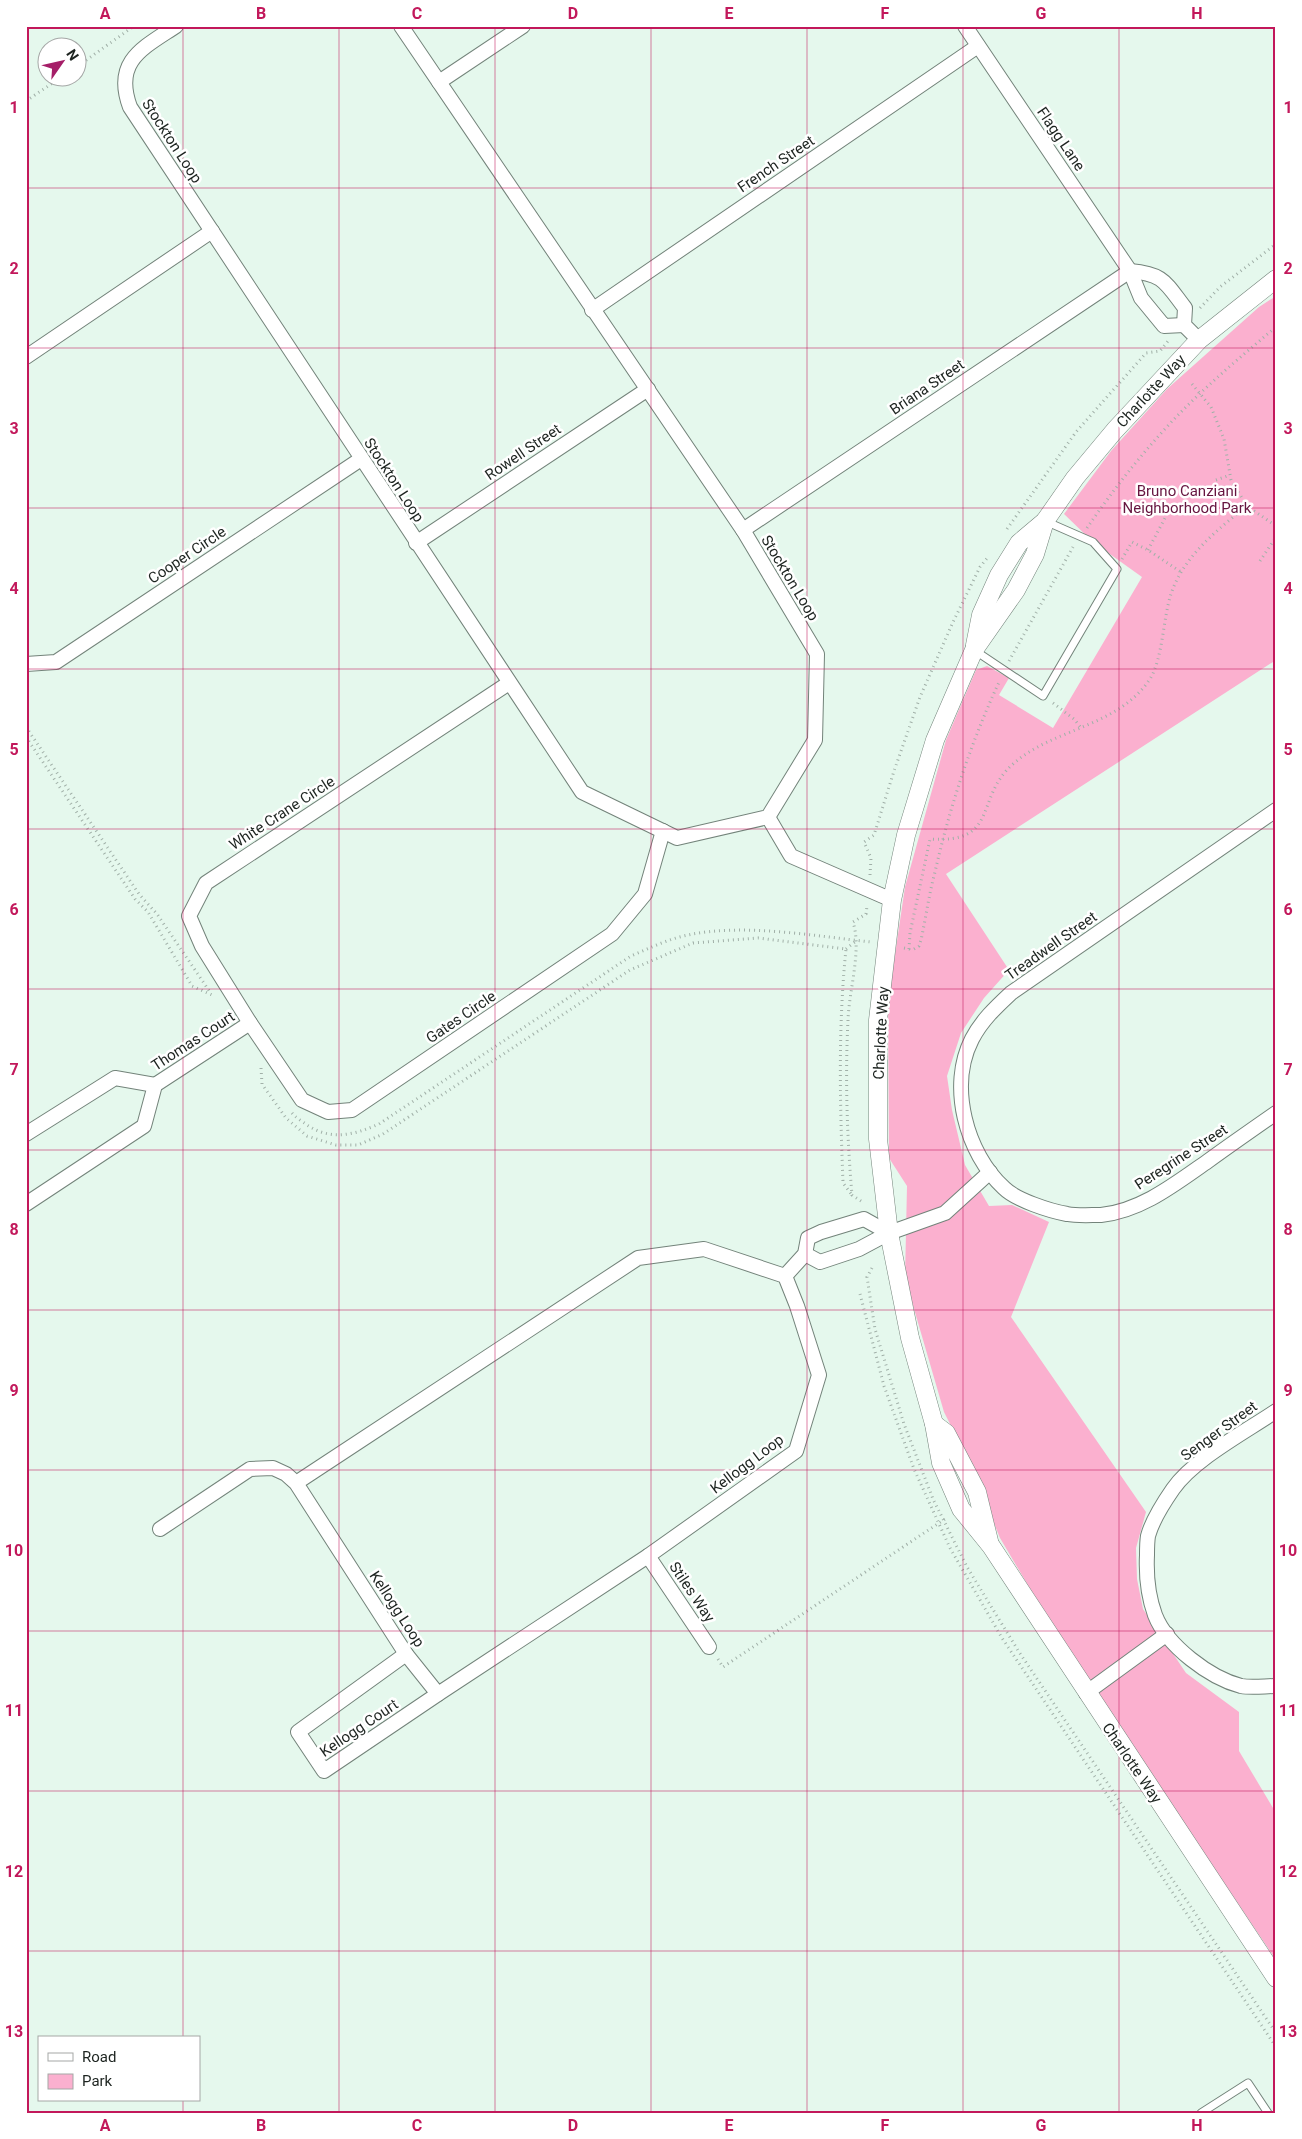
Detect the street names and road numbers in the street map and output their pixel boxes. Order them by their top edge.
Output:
street label: Stockton Loop [138,96,206,186]
street label: Flagg Lane [1033,104,1089,174]
street label: French Street [734,132,818,196]
street label: Charlotte Way [1113,351,1189,431]
street label: Briana Street [886,355,968,419]
street label: Rowell Street [482,420,564,484]
street label: Stockton Loop [360,435,428,525]
street label: Cooper Circle [145,522,229,588]
street label: Stockton Loop [757,532,823,624]
street label: White Crane Circle [226,772,338,854]
street label: Treadwell Street [1002,908,1100,984]
street label: Charlotte Way [870,986,892,1080]
street label: Gates Circle [423,987,499,1047]
street label: Thomas Court [148,1007,238,1075]
street label: Peregrine Street [1131,1120,1231,1194]
street label: Senger Street [1177,1397,1261,1465]
street label: Kellogg Loop [707,1431,787,1497]
street label: Stiles Way [665,1558,719,1626]
street label: Kellogg Loop [366,1568,428,1650]
street label: Kellogg Court [316,1695,402,1761]
street label: Charlotte Way [1098,1719,1166,1807]

